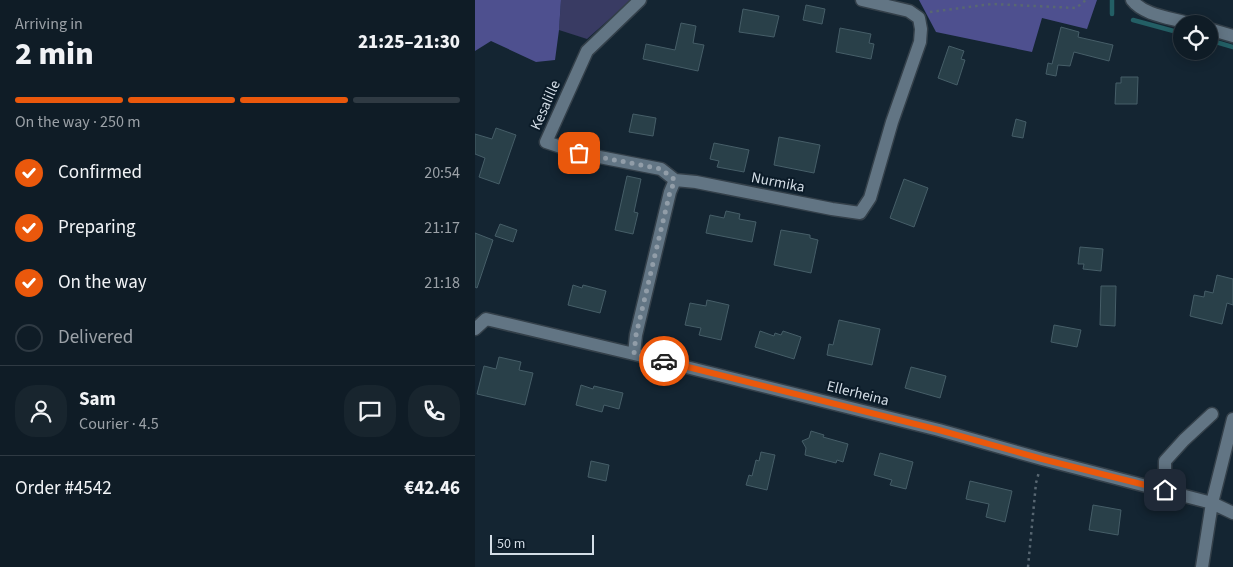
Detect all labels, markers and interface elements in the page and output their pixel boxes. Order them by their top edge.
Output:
text: Arriving in [15,13,83,35]
map controls [1173,15,1218,60]
button: locate [1173,15,1218,60]
text: 21:25–21:30 [358,29,460,56]
text: 2 min [15,31,94,77]
street label: Kesalille [525,77,566,133]
text: On the way · 250 m [15,111,140,133]
pin [558,132,600,174]
icon: bag [565,139,593,167]
icon: check [15,159,43,187]
text: Confirmed [58,159,142,186]
text: 20:54 [424,162,460,184]
street label: Nurmika [749,167,806,198]
icon: check [15,214,43,242]
text: Preparing [58,214,136,241]
text: 21:17 [424,217,460,239]
icon: check [15,269,43,297]
text: On the way [58,269,147,296]
text: 21:18 [424,272,460,294]
text: Delivered [58,324,133,351]
courier [639,336,689,386]
icon: car [650,347,678,375]
street label: Ellerheina [825,376,891,411]
button: person [15,385,67,437]
button: chat [344,385,396,437]
button: phone [408,385,460,437]
text: Sam [79,386,116,413]
text: Courier · 4.5 [79,413,159,435]
pin [1144,469,1186,511]
text: Order #4542 [15,475,112,502]
text: €42.46 [404,475,460,502]
icon: home [1151,476,1179,504]
scale bar [490,532,594,555]
text: 50 m [497,534,525,554]

